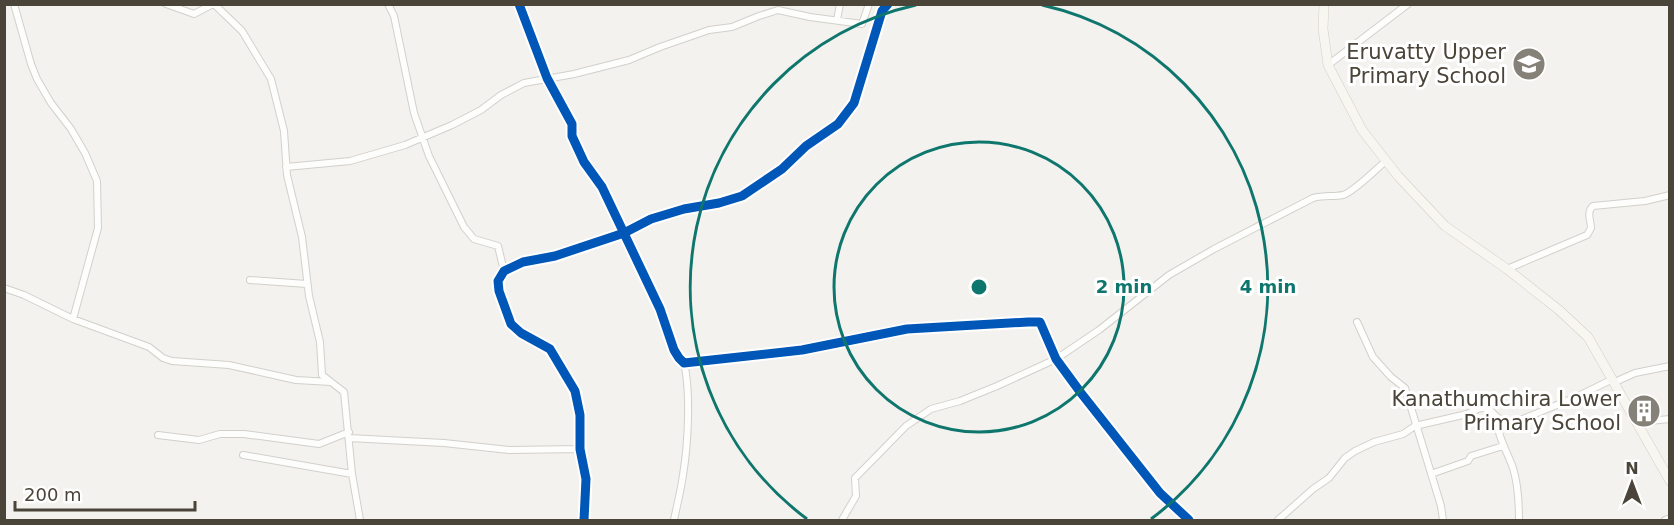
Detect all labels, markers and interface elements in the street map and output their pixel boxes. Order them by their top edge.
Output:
place label: Eruvatty Upper Primary School [1346,40,1506,88]
school or university icon: Eruvatty Upper Primary School [1511,46,1547,82]
text: 2 min [1096,276,1152,297]
text: 4 min [1240,276,1296,297]
centre of rings [969,277,989,297]
place label: Kanathumchira Lower Primary School [1391,387,1621,435]
building icon: Kanathumchira Lower Primary School [1626,393,1662,429]
north arrow [1602,453,1662,513]
text: N [1625,459,1639,478]
scale bar [15,474,195,512]
text: 200 m [24,484,82,505]

